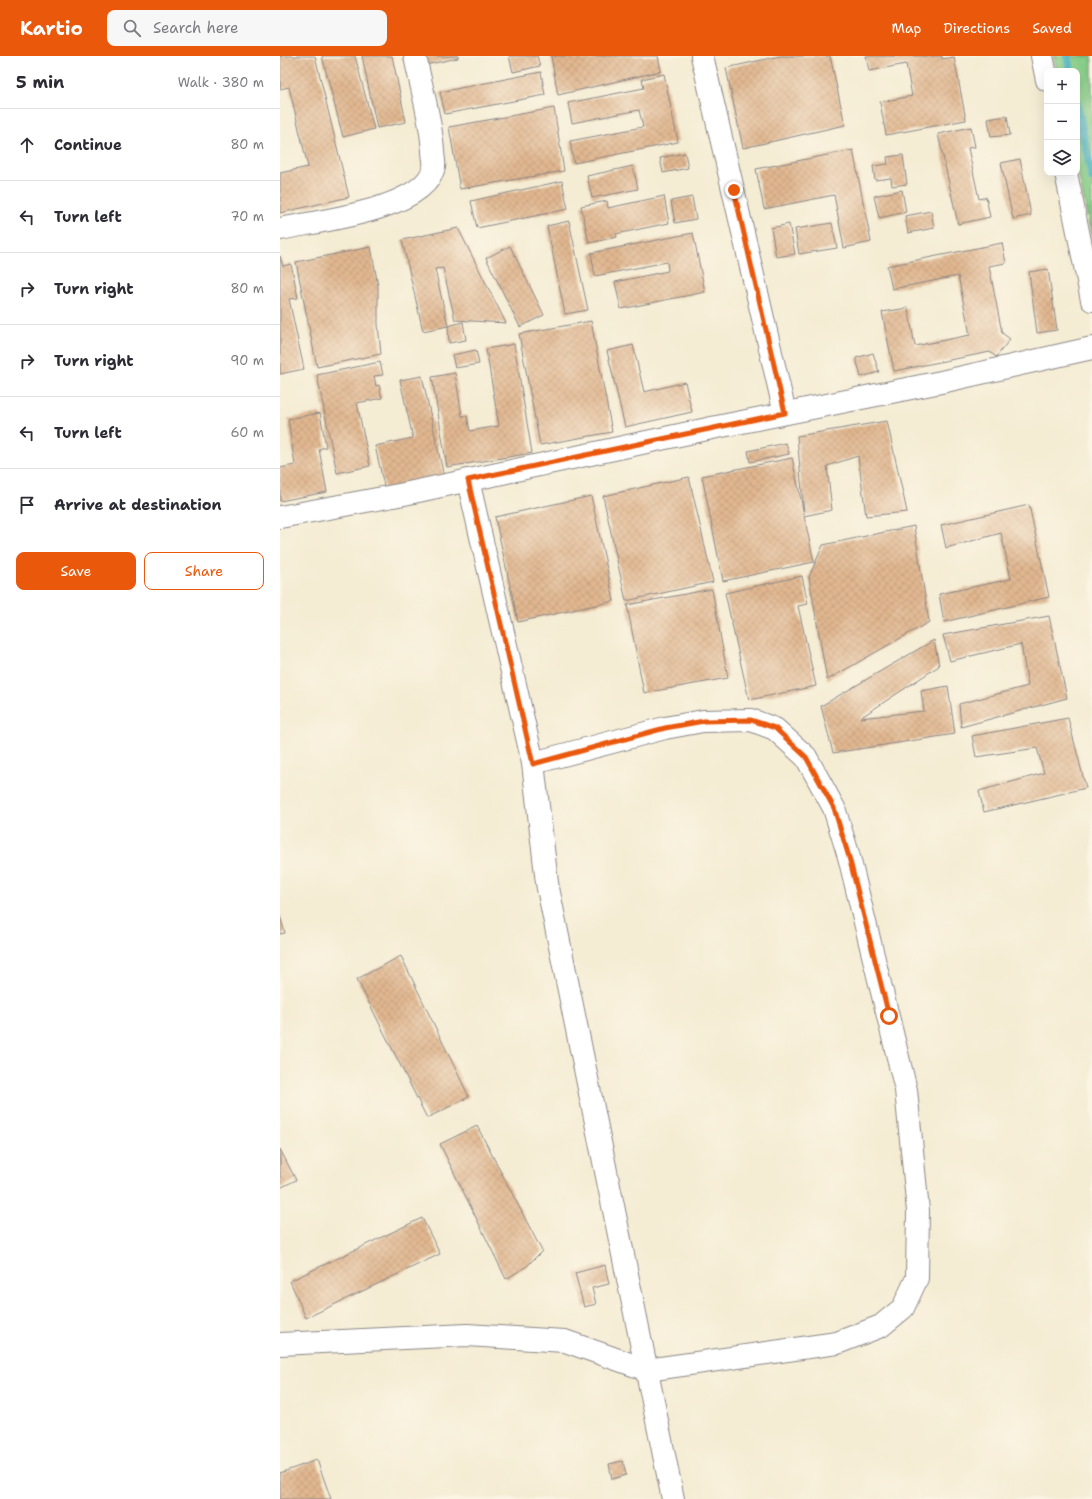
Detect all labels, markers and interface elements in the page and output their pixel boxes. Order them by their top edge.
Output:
search box [107,10,387,46]
text: Kartio [20,16,83,41]
icon: search [121,17,143,39]
text: Search here [153,18,239,38]
text: Map [892,19,922,37]
text: Directions [944,19,1010,37]
text: Saved [1032,19,1072,37]
map controls [1044,68,1080,176]
button: + [1044,68,1080,104]
text: 5 min [16,71,64,93]
text: Walk · 380 m [178,74,264,91]
button: − [1044,104,1080,140]
icon: ahead [16,134,38,156]
text: Continue [54,135,122,155]
text: 80 m [230,136,264,153]
button: layers [1044,140,1080,176]
route end [725,181,743,199]
icon: left [16,206,38,228]
text: Turn left [54,207,122,227]
text: 70 m [230,208,264,225]
icon: right [16,278,38,300]
text: Turn right [54,279,134,299]
text: 80 m [230,280,264,297]
icon: right [16,350,38,372]
text: Turn right [54,351,134,371]
text: 90 m [230,352,264,369]
icon: left [16,422,38,444]
text: Turn left [54,423,122,443]
text: 60 m [231,424,264,441]
icon: arrive [16,494,38,516]
text: Arrive at destination [54,495,222,515]
button: Save [16,552,136,590]
button: Share [144,552,264,590]
route start [880,1007,898,1025]

